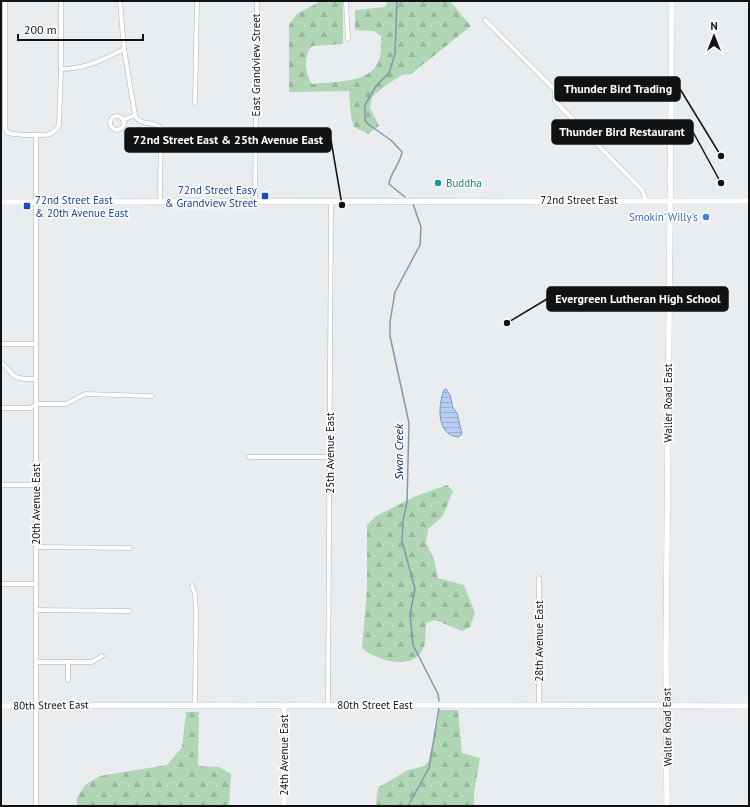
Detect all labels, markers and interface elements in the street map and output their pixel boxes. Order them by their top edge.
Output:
street label: East Grandview Street [249,13,263,117]
scale bar [18,16,143,42]
north arrow [694,16,734,56]
text: N [710,19,718,33]
text: 200 m [24,22,57,37]
callout: Thunder Bird Trading [555,77,680,101]
text: Thunder Bird Trading [564,81,672,96]
callout: Thunder Bird Restaurant [552,120,693,144]
text: Thunder Bird Restaurant [559,124,686,139]
callout: 72nd Street East & 25th Avenue East [125,128,331,152]
text: 72nd Street East & 25th Avenue East [133,132,324,147]
place label: Buddha [446,176,482,190]
marker: Buddha [433,178,443,188]
place label: 72nd Street Easy & Grandview Street [165,183,258,210]
marker: 72nd Street Easy & Grandview Street [260,191,270,201]
place label: 72nd Street East & 20th Avenue East [35,193,128,220]
street label: 72nd Street East [540,193,618,207]
marker: 72nd Street East & 20th Avenue East [22,201,32,211]
place label: Smokin' Willy's [629,210,698,224]
marker: Smokin' Willy's [701,212,711,222]
callout: Evergreen Lutheran High School [547,287,728,311]
text: Evergreen Lutheran High School [555,291,721,306]
street label: Waller Road East [661,363,675,442]
street label: 25th Avenue East [323,412,337,494]
water label: Swan Creek [391,423,406,480]
street label: 20th Avenue East [29,463,43,545]
street label: 28th Avenue East [532,600,546,682]
street label: Waller Road East [659,687,675,766]
street label: 80th Street East [13,697,89,713]
street label: 80th Street East [337,698,413,712]
street label: 24th Avenue East [277,714,291,796]

